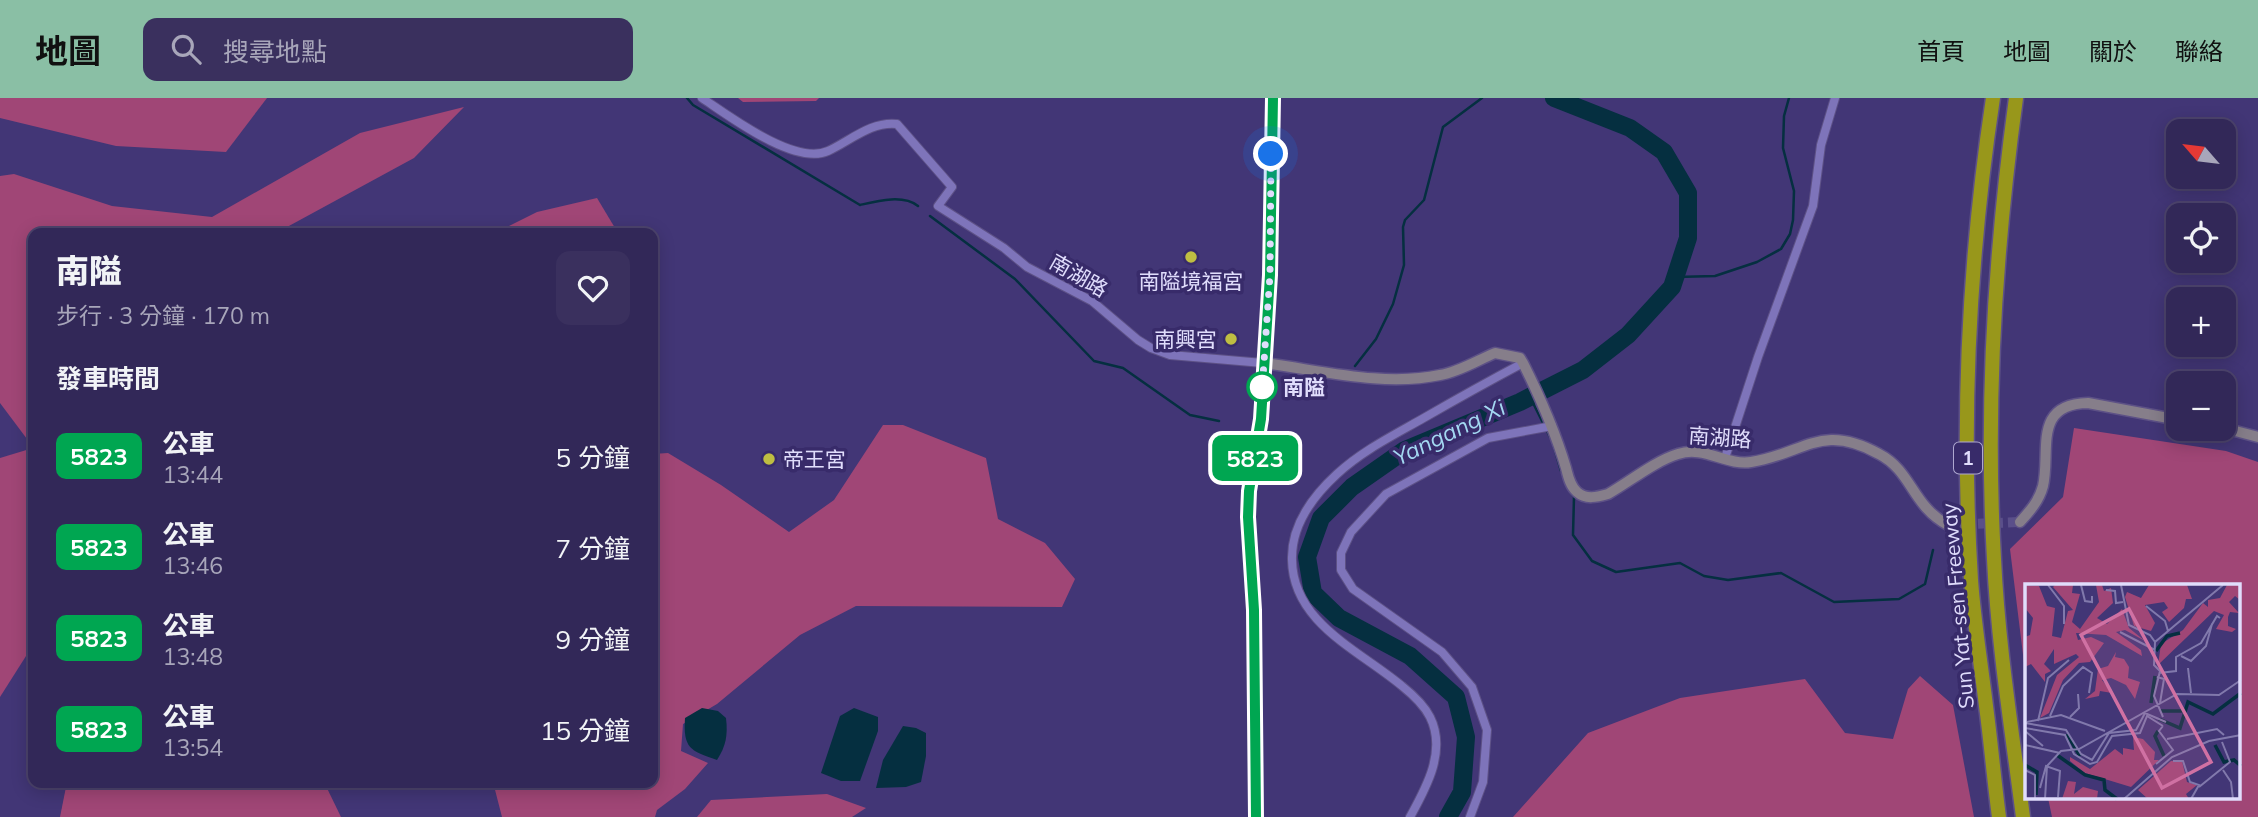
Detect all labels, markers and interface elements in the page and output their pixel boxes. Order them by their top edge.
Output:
search box [143,18,633,81]
text: 地圖 [35,30,101,71]
icon: search [167,30,205,68]
text: 搜尋地點 [223,35,327,68]
text: 首頁 [1917,36,1965,66]
text: 地圖 [2003,36,2051,66]
text: 關於 [2089,36,2137,66]
text: 聯絡 [2175,36,2223,66]
north arrow [2166,119,2236,189]
map controls [2166,119,2236,441]
your location [1253,136,1288,171]
button: locate [2166,203,2236,273]
street label: 南湖路 [1045,248,1113,302]
marker: 南隘境福宮 [1183,249,1199,265]
text: 南隘 [56,250,122,291]
button: heart [556,251,630,325]
place label: 南隘境福宮 [1139,268,1244,294]
button: + [2166,287,2236,357]
text: 步行 · 3 分鐘 · 170 m [56,301,270,330]
place label: 南興宮 [1154,326,1217,352]
marker: 南興宮 [1223,331,1239,347]
text: 發車時間 [56,362,160,395]
button: − [2166,371,2236,441]
marker: 南隘 [1247,372,1277,402]
place label: 南隘 [1283,374,1325,400]
water label: Yangang Xi [1388,392,1510,472]
street label: 南湖路 [1688,422,1752,452]
text: 公車 [163,427,215,460]
line badge: 5823 [1206,435,1304,481]
text: 5823 [70,441,128,471]
text: 5 分鐘 [556,441,630,474]
road number: 1 [1954,442,1982,474]
text: 5823 [1226,443,1284,473]
place label: 帝王宮 [783,446,846,472]
marker: 帝王宮 [761,451,777,467]
text: 13:44 [163,460,223,489]
street label: Sun Yat-sen Freeway [1935,502,1979,710]
text: 公車 [163,518,215,551]
text: 5823 [70,532,128,562]
text: 7 分鐘 [556,532,630,565]
text: 13:46 [163,551,223,580]
inset map [2025,584,2240,800]
text: 公車 [163,609,215,642]
text: 5823 [70,623,128,653]
text: 9 分鐘 [556,623,630,656]
text: 13:48 [163,642,223,671]
text: 公車 [163,700,215,733]
text: 5823 [70,714,128,744]
text: 15 分鐘 [540,714,630,747]
text: 13:54 [163,733,223,762]

